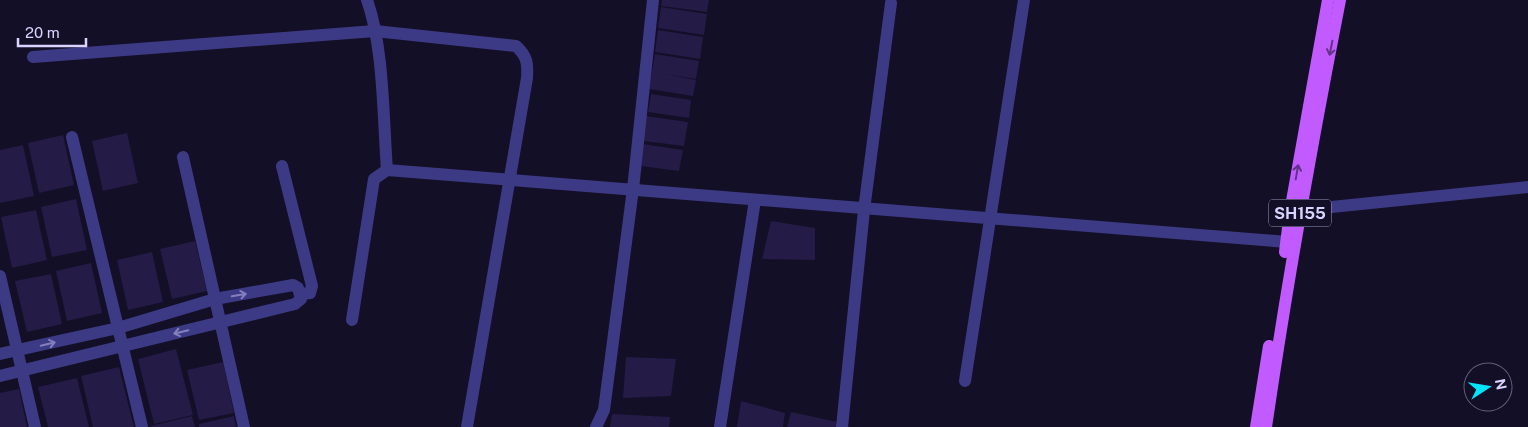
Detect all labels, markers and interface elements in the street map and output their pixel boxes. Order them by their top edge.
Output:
scale bar [18,15,85,47]
text: 20 m [25,24,60,41]
one-way arrow [1325,39,1335,55]
one-way arrow [1293,164,1303,180]
road number: SH155 [1269,200,1331,227]
one-way arrow [230,289,246,299]
one-way arrow [173,328,189,337]
one-way arrow [39,339,55,348]
north arrow [1463,362,1513,412]
text: N [1492,377,1510,391]

